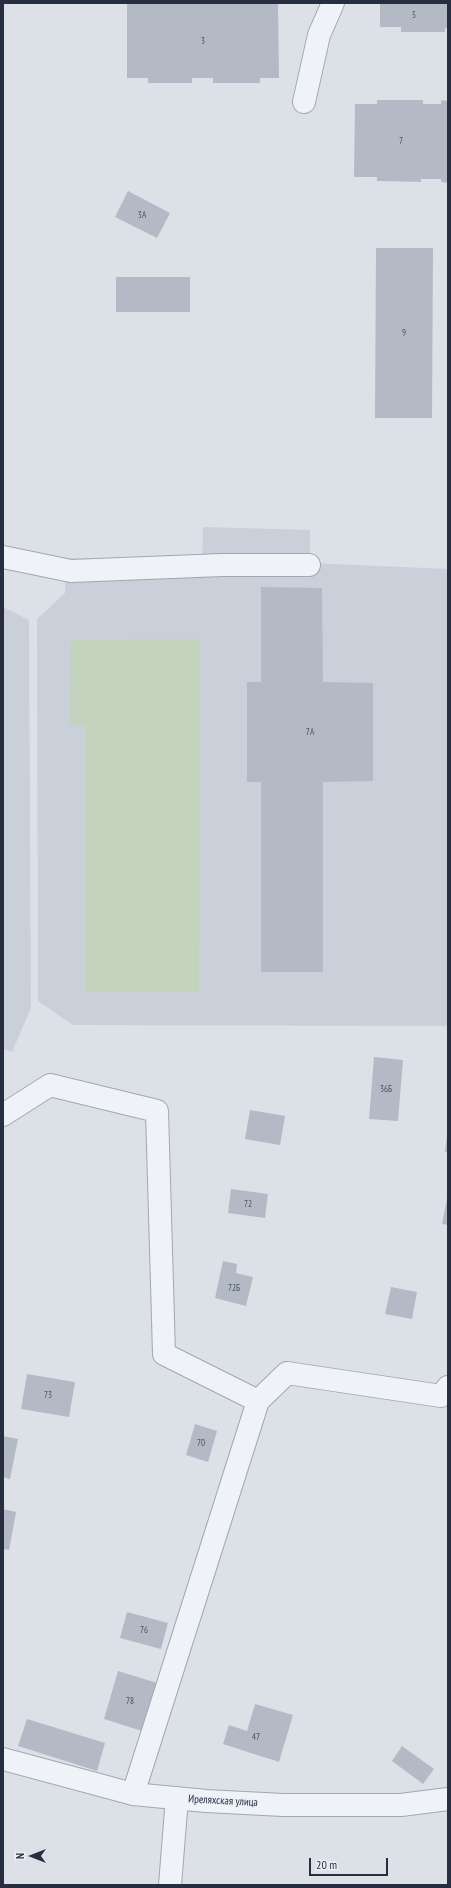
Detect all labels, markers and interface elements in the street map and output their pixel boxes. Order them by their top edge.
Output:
house number: 5 [412,10,416,20]
house number: 3 [201,36,205,46]
house number: 7 [399,136,403,146]
house number: 3А [138,210,146,220]
house number: 9 [402,328,406,338]
house number: 7А [306,727,314,737]
house number: 36Б [380,1084,392,1094]
house number: 72 [244,1199,252,1209]
house number: 72Б [228,1283,240,1293]
house number: 73 [44,1390,52,1400]
house number: 70 [197,1438,205,1448]
house number: 76 [140,1625,148,1635]
house number: 78 [126,1696,134,1706]
house number: 47 [252,1732,260,1742]
street label: Иреляхская улица [188,1793,258,1809]
north arrow [12,1836,52,1876]
scale bar [311,1850,390,1876]
text: N [13,1853,27,1859]
text: 20 m [316,1857,337,1872]

